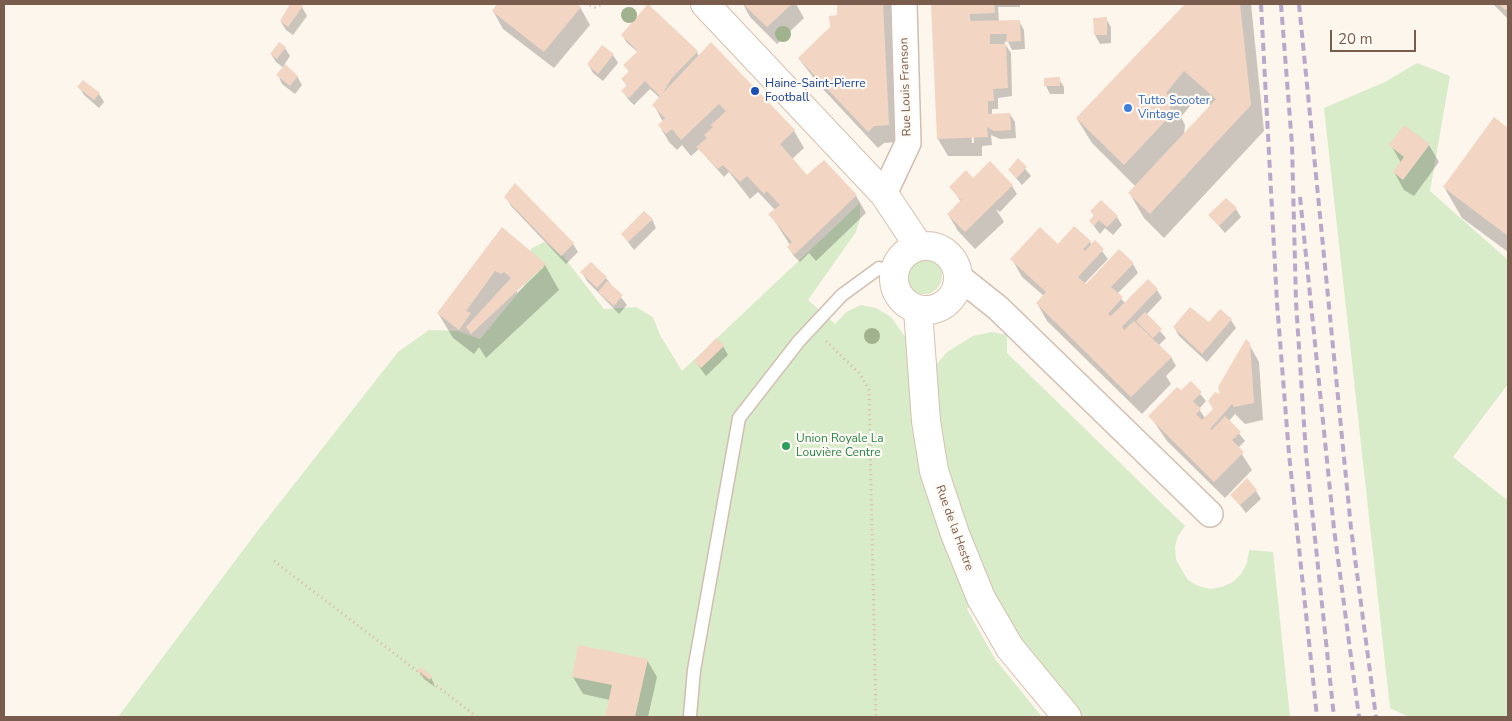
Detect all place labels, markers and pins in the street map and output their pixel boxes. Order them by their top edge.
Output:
place label: Haine-Saint-Pierre Football [765,77,866,105]
marker: Haine-Saint-Pierre Football [749,85,761,97]
place label: Tutto Scooter Vintage [1138,94,1210,122]
marker: Tutto Scooter Vintage [1122,102,1134,114]
place label: Union Royale La Louvière Centre [796,432,884,460]
marker: Union Royale La Louvière Centre [780,440,792,452]

